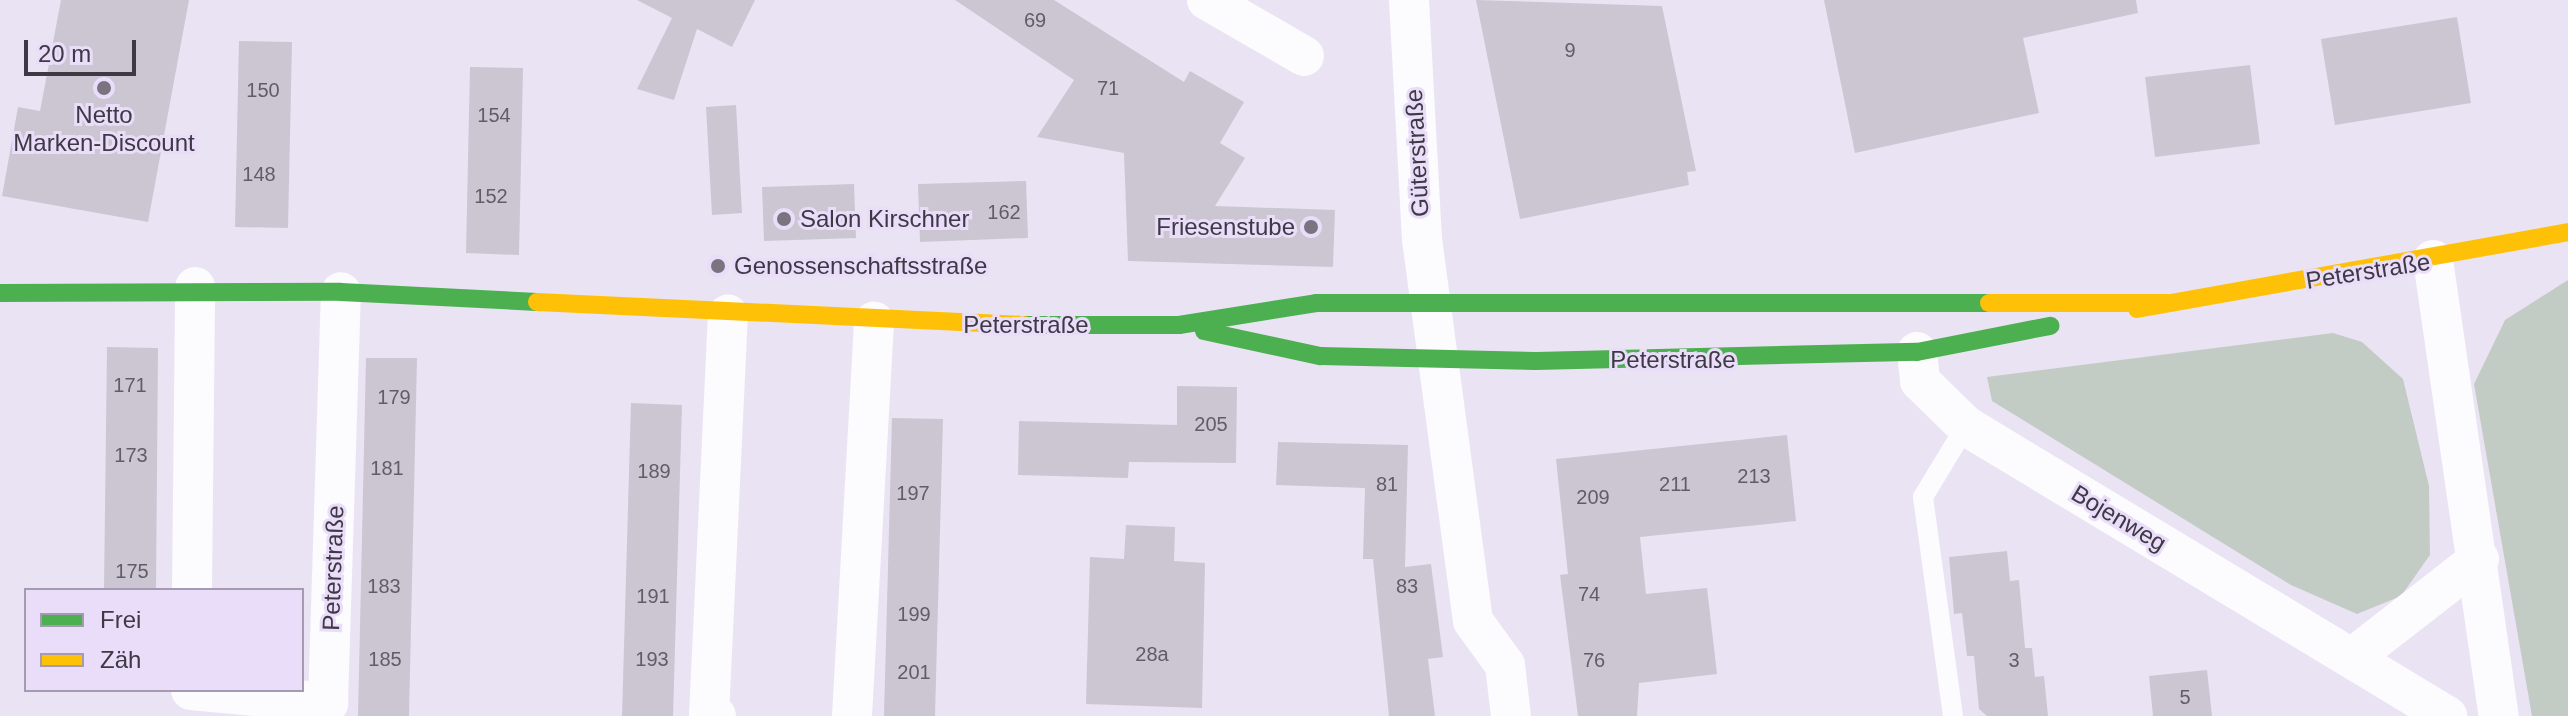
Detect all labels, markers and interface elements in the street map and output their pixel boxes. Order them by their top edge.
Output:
house number: 69 [1024,8,1046,32]
scale bar [28,24,140,74]
house number: 9 [1564,38,1576,62]
text: 20 m [38,40,91,67]
house number: 71 [1097,76,1119,100]
house number: 150 [246,78,280,102]
marker: Netto Marken-Discount [95,79,113,97]
street label: Güterstraße [1399,88,1435,218]
place label: Netto Marken-Discount [13,101,195,157]
house number: 154 [477,103,511,127]
house number: 148 [242,162,276,186]
house number: 152 [474,184,508,208]
house number: 162 [987,200,1021,224]
place label: Salon Kirschner [800,205,969,233]
marker: Salon Kirschner [775,210,793,228]
place label: Friesenstube [1156,213,1295,241]
marker: Friesenstube [1302,218,1320,236]
street label: Peterstraße [2304,247,2432,295]
place label: Genossenschaftsstraße [734,252,987,280]
marker: Genossenschaftsstraße [709,257,727,275]
street label: Peterstraße [963,311,1089,339]
street label: Peterstraße [1610,346,1736,374]
house number: 171 [113,373,147,397]
house number: 179 [377,385,411,409]
house number: 205 [1194,412,1228,436]
house number: 173 [114,443,148,467]
house number: 181 [370,456,404,480]
house number: 189 [637,459,671,483]
house number: 213 [1737,464,1771,488]
house number: 81 [1376,472,1398,496]
house number: 211 [1659,472,1691,496]
street label: Bojenweg [2066,479,2172,557]
house number: 197 [896,481,930,505]
house number: 209 [1576,485,1610,509]
street label: Peterstraße [316,505,350,631]
house number: 175 [115,559,149,583]
house number: 183 [367,574,401,598]
house number: 83 [1396,574,1418,598]
house number: 74 [1578,582,1600,606]
house number: 191 [636,584,670,608]
legend [24,588,304,692]
house number: 199 [897,602,931,626]
text: Frei [100,606,141,633]
house number: 28a [1135,642,1169,666]
text: Zäh [100,646,141,673]
house number: 185 [368,647,402,671]
house number: 193 [635,647,669,671]
house number: 76 [1583,648,1605,672]
house number: 3 [2008,648,2020,672]
house number: 201 [897,660,931,684]
house number: 5 [2179,685,2191,709]

